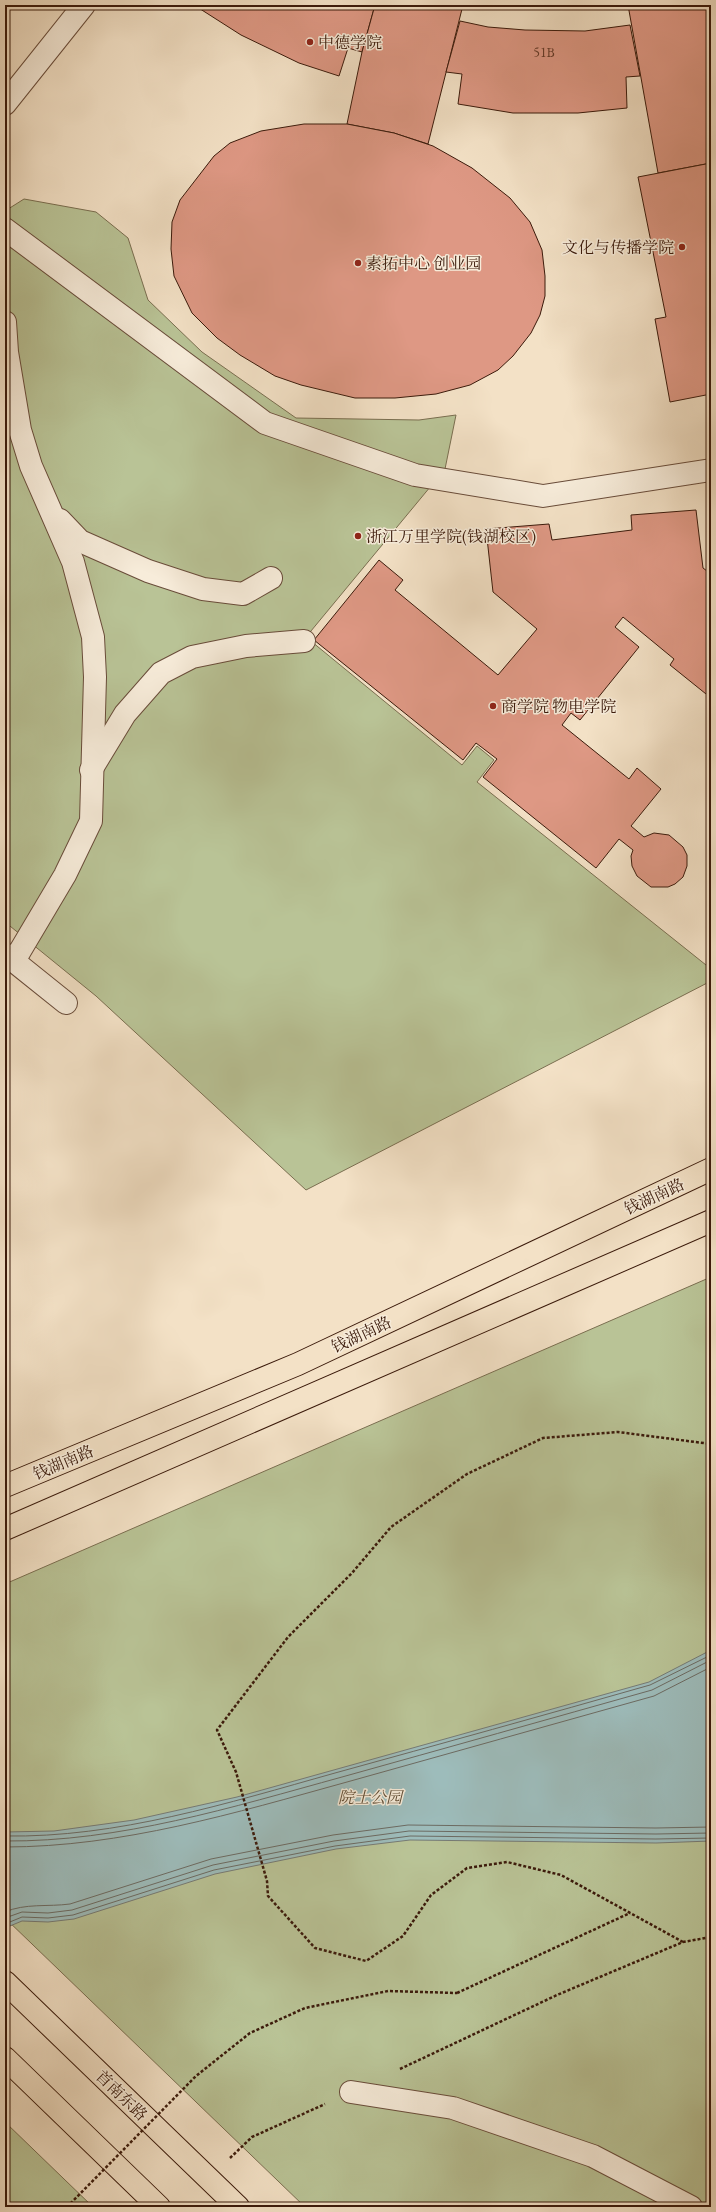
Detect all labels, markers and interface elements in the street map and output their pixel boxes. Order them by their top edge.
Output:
place label: 中德学院 [318,32,382,53]
marker: 中德学院 [305,37,315,47]
house number: 51B [533,43,555,61]
place label: 文化与传播学院 [562,237,674,258]
marker: 文化与传播学院 [677,242,687,252]
place label: 素拓中心 创业园 [366,253,481,274]
marker: 素拓中心 创业园 [353,258,363,268]
place label: 浙江万里学院(钱湖校区) [366,526,536,547]
marker: 浙江万里学院(钱湖校区) [353,531,363,541]
place label: 商学院 物电学院 [501,696,616,717]
marker: 商学院 物电学院 [488,701,498,711]
street label: 钱湖南路 [621,1173,688,1219]
street label: 钱湖南路 [328,1311,395,1357]
street label: 钱湖南路 [30,1440,97,1485]
park label: 院士公园 [338,1787,405,1808]
street label: 首南东路 [91,2066,152,2125]

